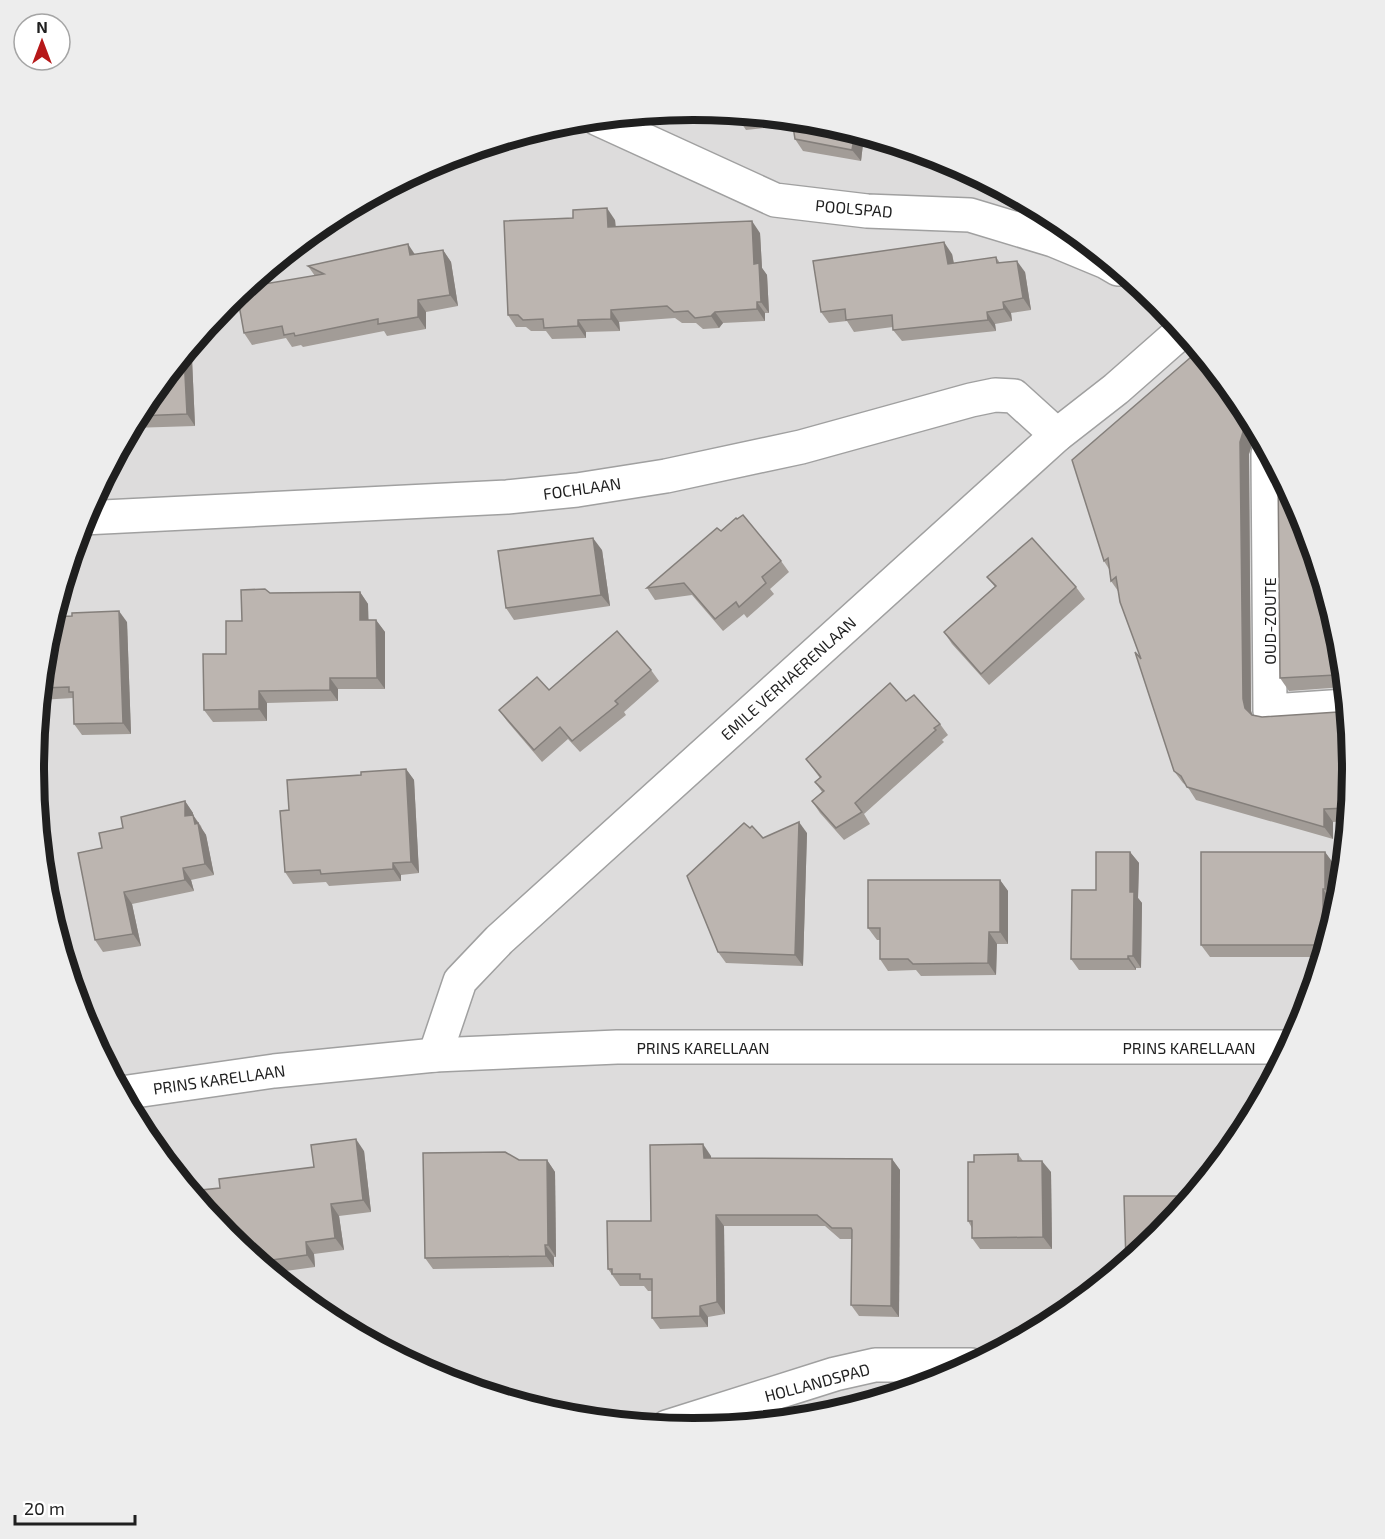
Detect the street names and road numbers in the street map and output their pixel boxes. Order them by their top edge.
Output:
street label: POOLSPAD [815,195,893,221]
street label: FOCHLAAN [542,473,622,503]
street label: OUD-ZOUTE [1260,577,1279,665]
street label: EMILE VERHAERENLAAN [717,612,859,744]
street label: PRINS KARELLAAN [636,1038,770,1057]
street label: PRINS KARELLAAN [1122,1038,1256,1057]
street label: PRINS KARELLAAN [152,1060,286,1098]
street label: HOLLANDSPAD [762,1359,872,1405]

